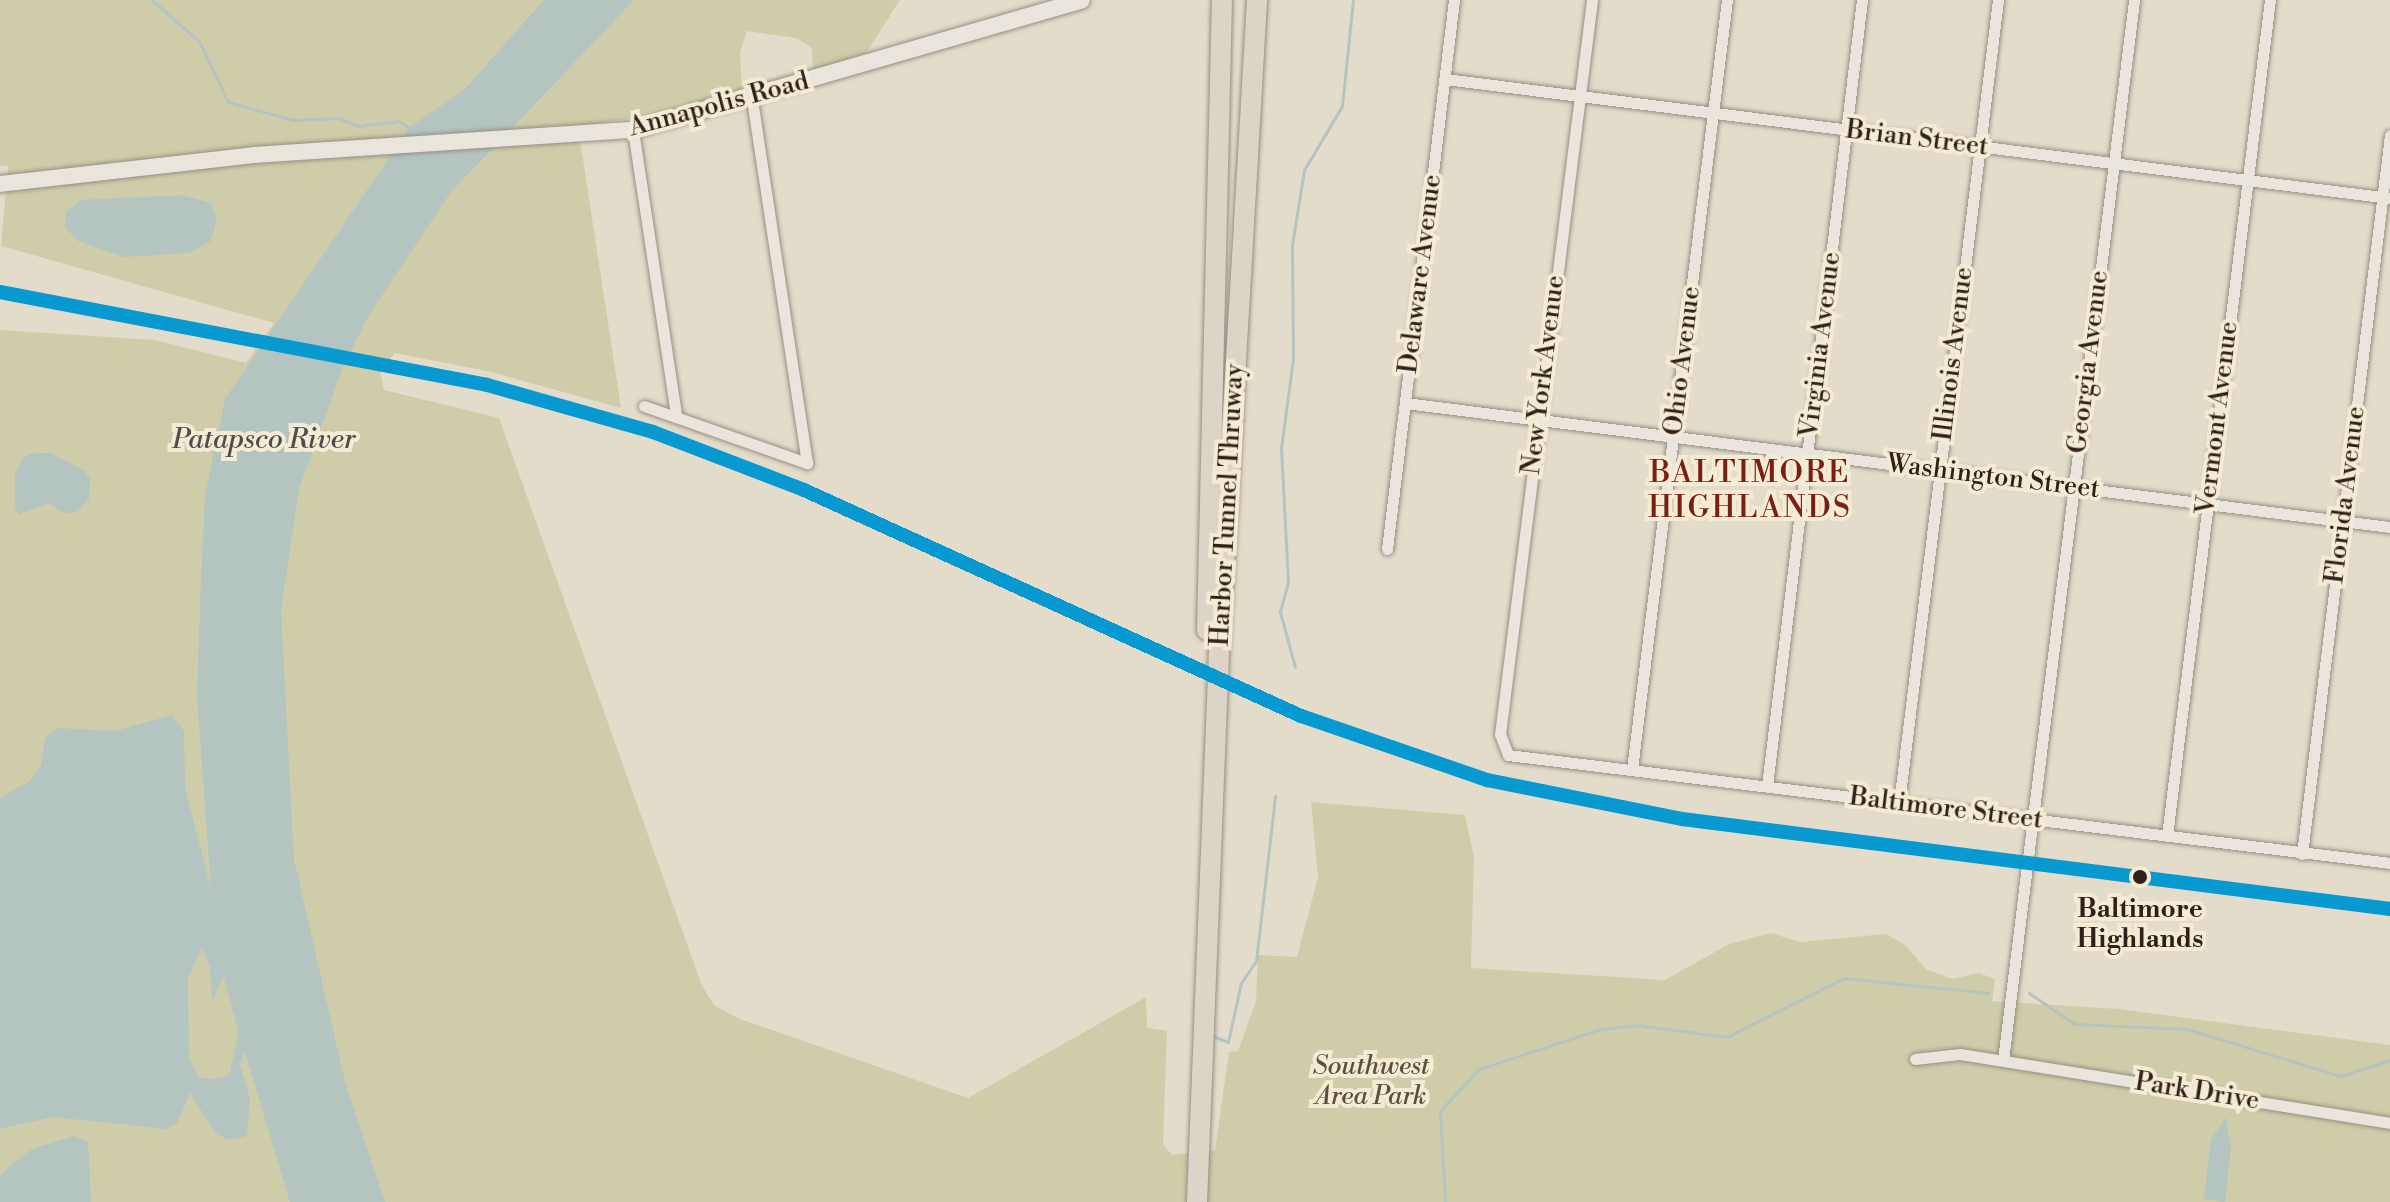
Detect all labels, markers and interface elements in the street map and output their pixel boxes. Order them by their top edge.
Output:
street label: Annapolis Road [626,66,812,144]
street label: Brian Street [1844,115,1990,163]
street label: Delaware Avenue [1393,173,1449,375]
street label: Virginia Avenue [1794,250,1848,440]
street label: Illinois Avenue [1928,265,1980,443]
street label: Georgia Avenue [2062,269,2116,455]
street label: New York Avenue [1516,274,1572,476]
street label: Ohio Avenue [1658,285,1708,437]
street label: Vermont Avenue [2191,320,2245,516]
street label: Harbor Tunnel Thruway [1205,363,1251,647]
street label: Florida Avenue [2320,404,2372,586]
water label: Patapsco River [172,423,356,457]
street label: Washington Street [1885,448,2101,506]
district label: BALTIMORE HIGHLANDS [1648,455,1852,526]
street label: Baltimore Street [1848,782,2044,836]
marker: Baltimore Highlands [2126,863,2154,891]
place label: Baltimore Highlands [2077,894,2203,956]
park label: Southwest Area Park [1313,1051,1429,1112]
street label: Park Drive [2133,1067,2261,1117]

